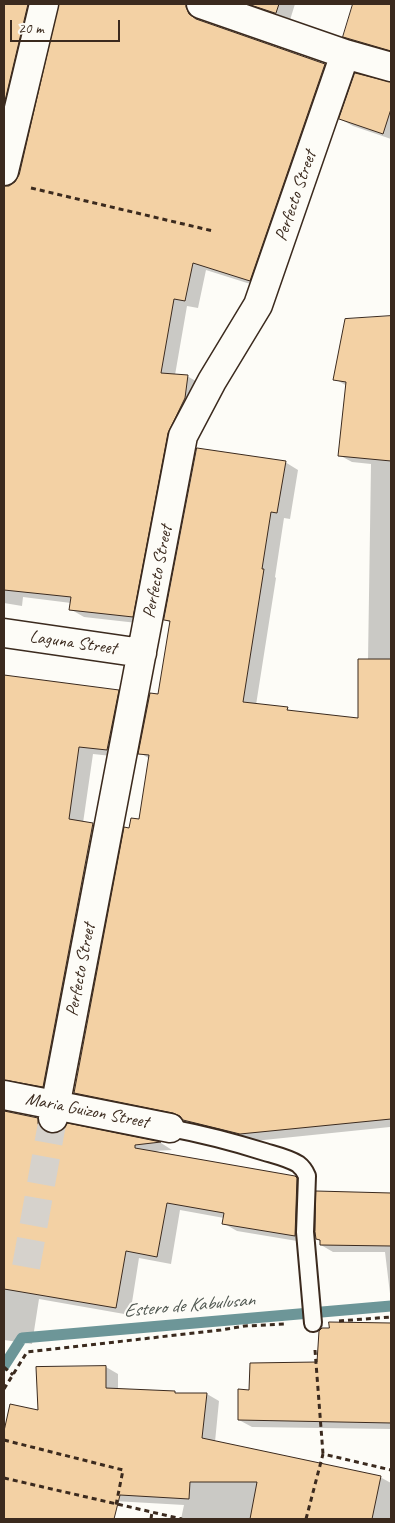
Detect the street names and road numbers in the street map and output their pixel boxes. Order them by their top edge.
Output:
street label: Perfecto Street [270,148,322,244]
street label: Perfecto Street [138,524,178,620]
street label: Laguna Street [28,626,118,660]
street label: Perfecto Street [61,922,101,1018]
street label: Maria Guizon Street [24,1088,150,1134]

